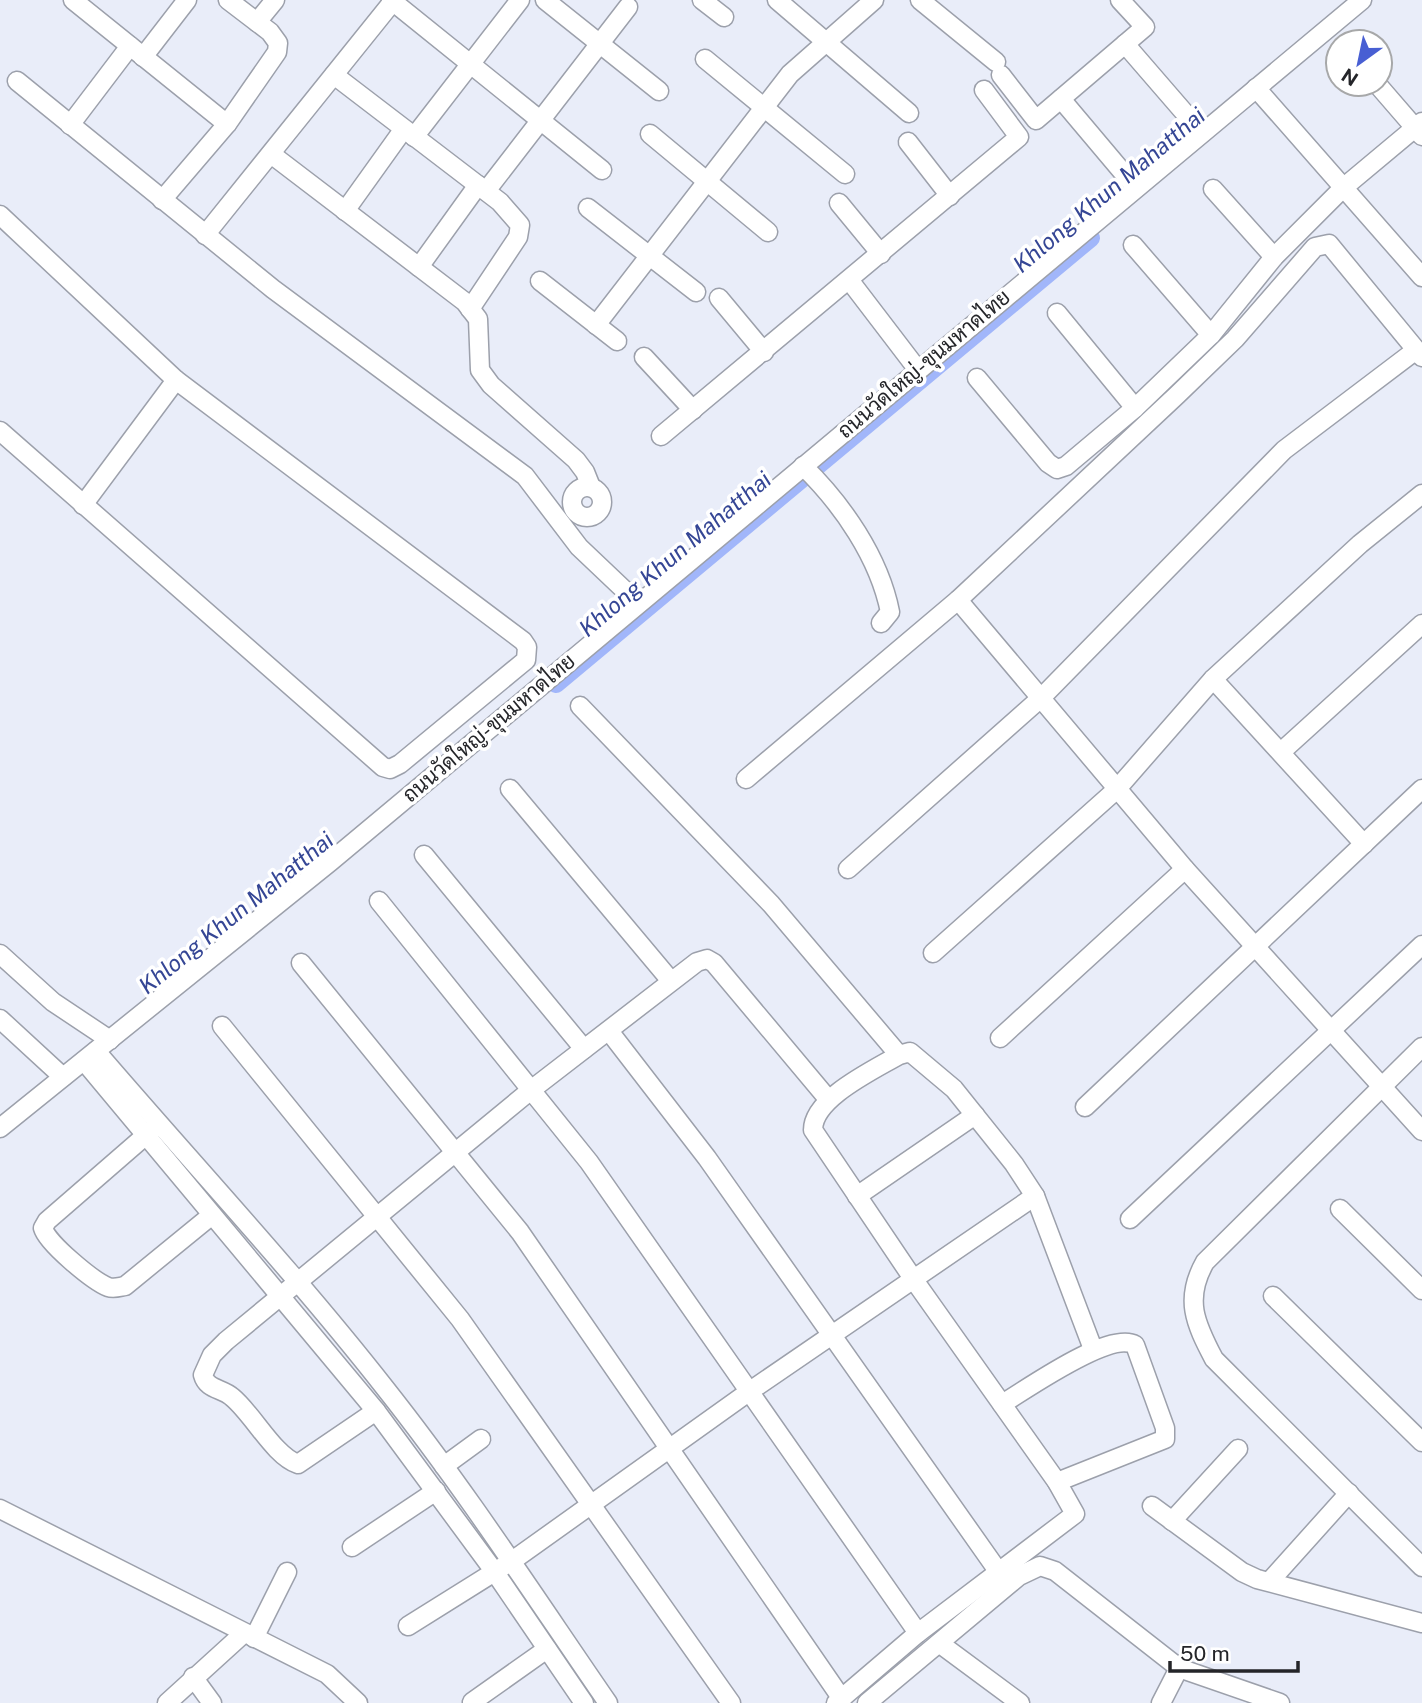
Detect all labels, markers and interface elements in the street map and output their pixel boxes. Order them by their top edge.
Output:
north arrow [1324,28,1394,98]
text: N [1338,64,1362,91]
water label: Khlong Khun Mahatthai [1007,101,1210,278]
street label: ถนนวัดใหญ่-ขุนมหาดไทย [832,284,1016,445]
water label: Khlong Khun Mahatthai [573,465,776,642]
street label: ถนนวัดใหญ่-ขุนมหาดไทย [397,648,581,809]
water label: Khlong Khun Mahatthai [133,826,338,999]
scale bar [1170,1630,1298,1674]
text: 50 m [1180,1641,1230,1666]

